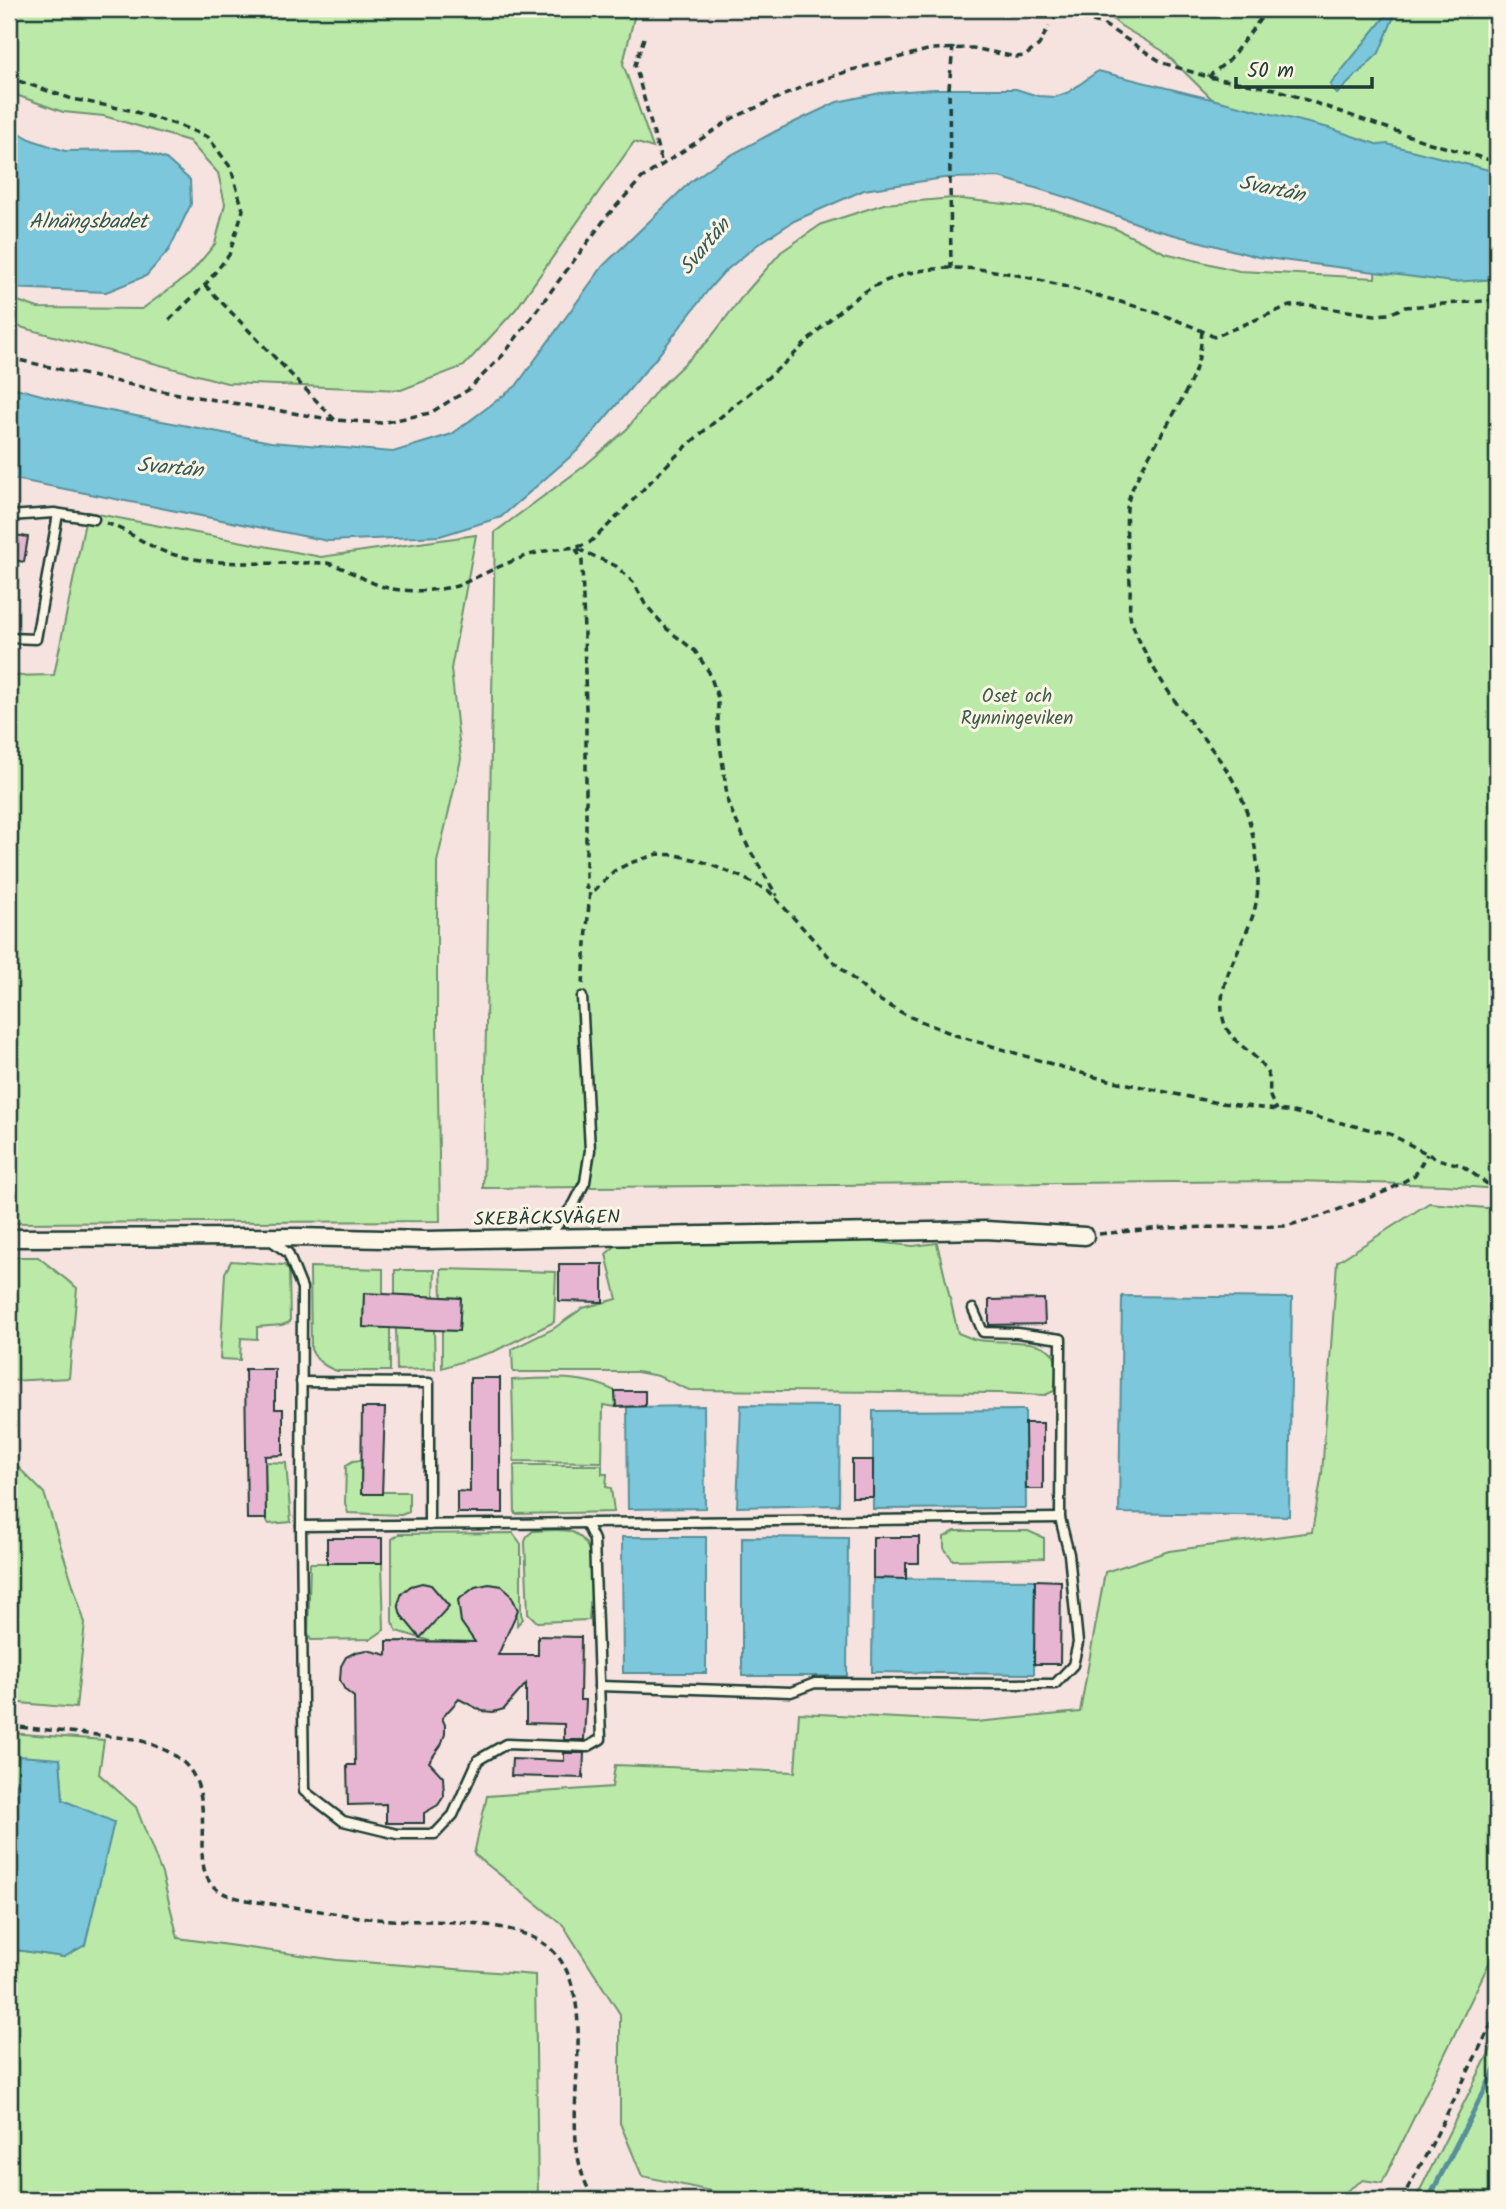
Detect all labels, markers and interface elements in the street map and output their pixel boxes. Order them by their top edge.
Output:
scale bar [1236,46,1373,90]
text: 50 m [1247,55,1294,88]
water label: Svartån [1236,166,1309,213]
water label: Alnängsbadet [29,206,150,239]
water label: Svartån [671,210,740,283]
water label: Svartån [136,449,206,488]
park label: Oset och Rynningeviken [961,682,1073,734]
street label: SKEBÄCKSVÄGEN [474,1203,620,1235]

